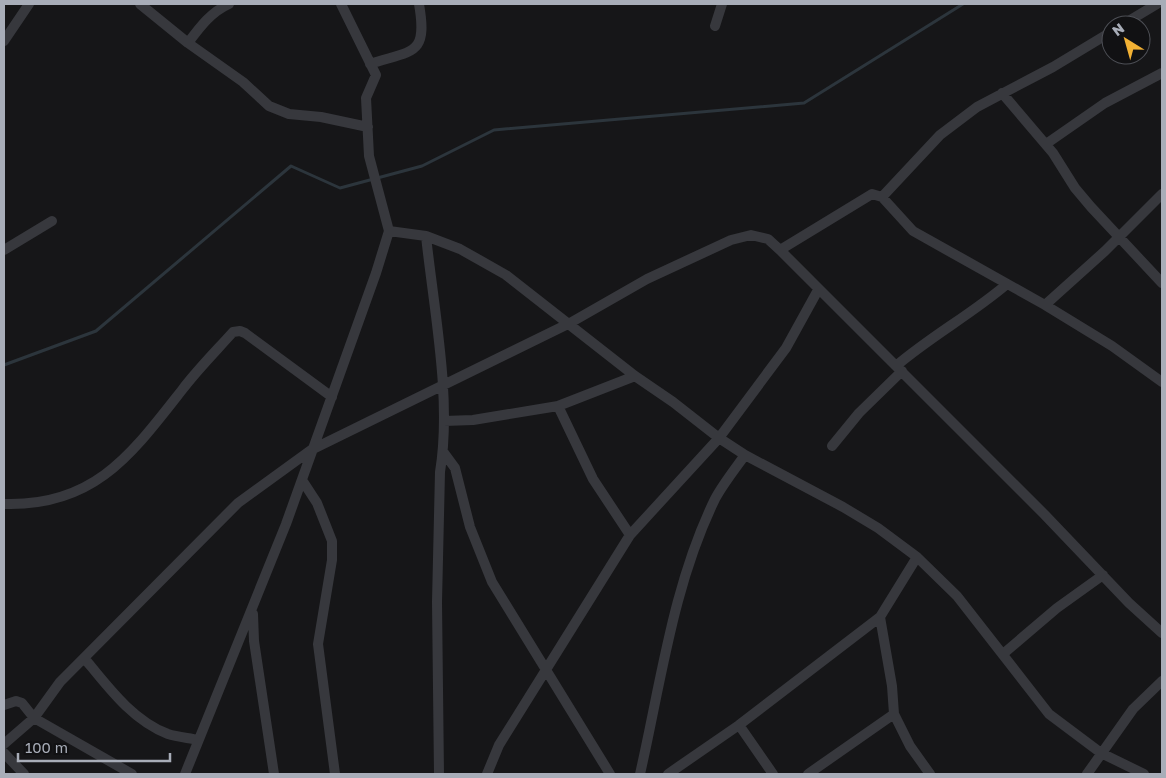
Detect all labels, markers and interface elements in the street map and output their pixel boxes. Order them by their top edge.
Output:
north arrow [1101,15,1151,65]
text: N [1109,19,1127,39]
scale bar [18,730,170,762]
text: 100 m [25,738,68,756]

